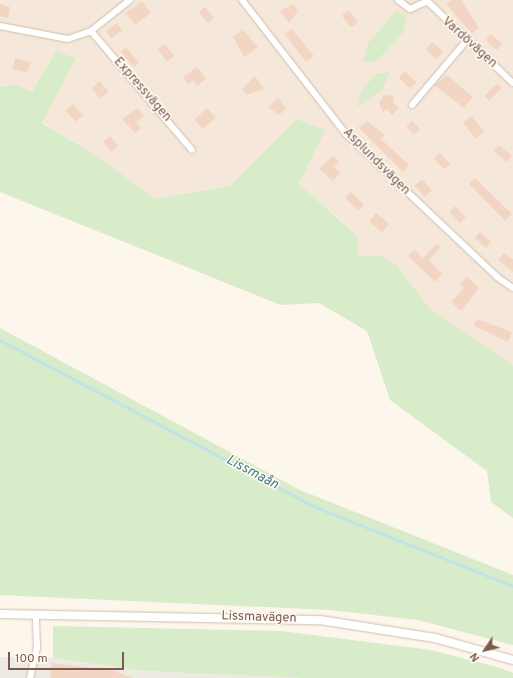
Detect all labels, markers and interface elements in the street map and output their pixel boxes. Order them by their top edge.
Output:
street label: Vardövägen [438,14,500,72]
street label: Expressvägen [110,55,174,125]
street label: Asplundsvägen [339,125,413,199]
water label: Lissmaån [223,452,281,494]
street label: Lissmavägen [221,609,297,627]
north arrow [465,630,505,670]
scale bar [10,644,126,670]
text: N [467,650,483,664]
text: 100 m [15,651,48,667]

